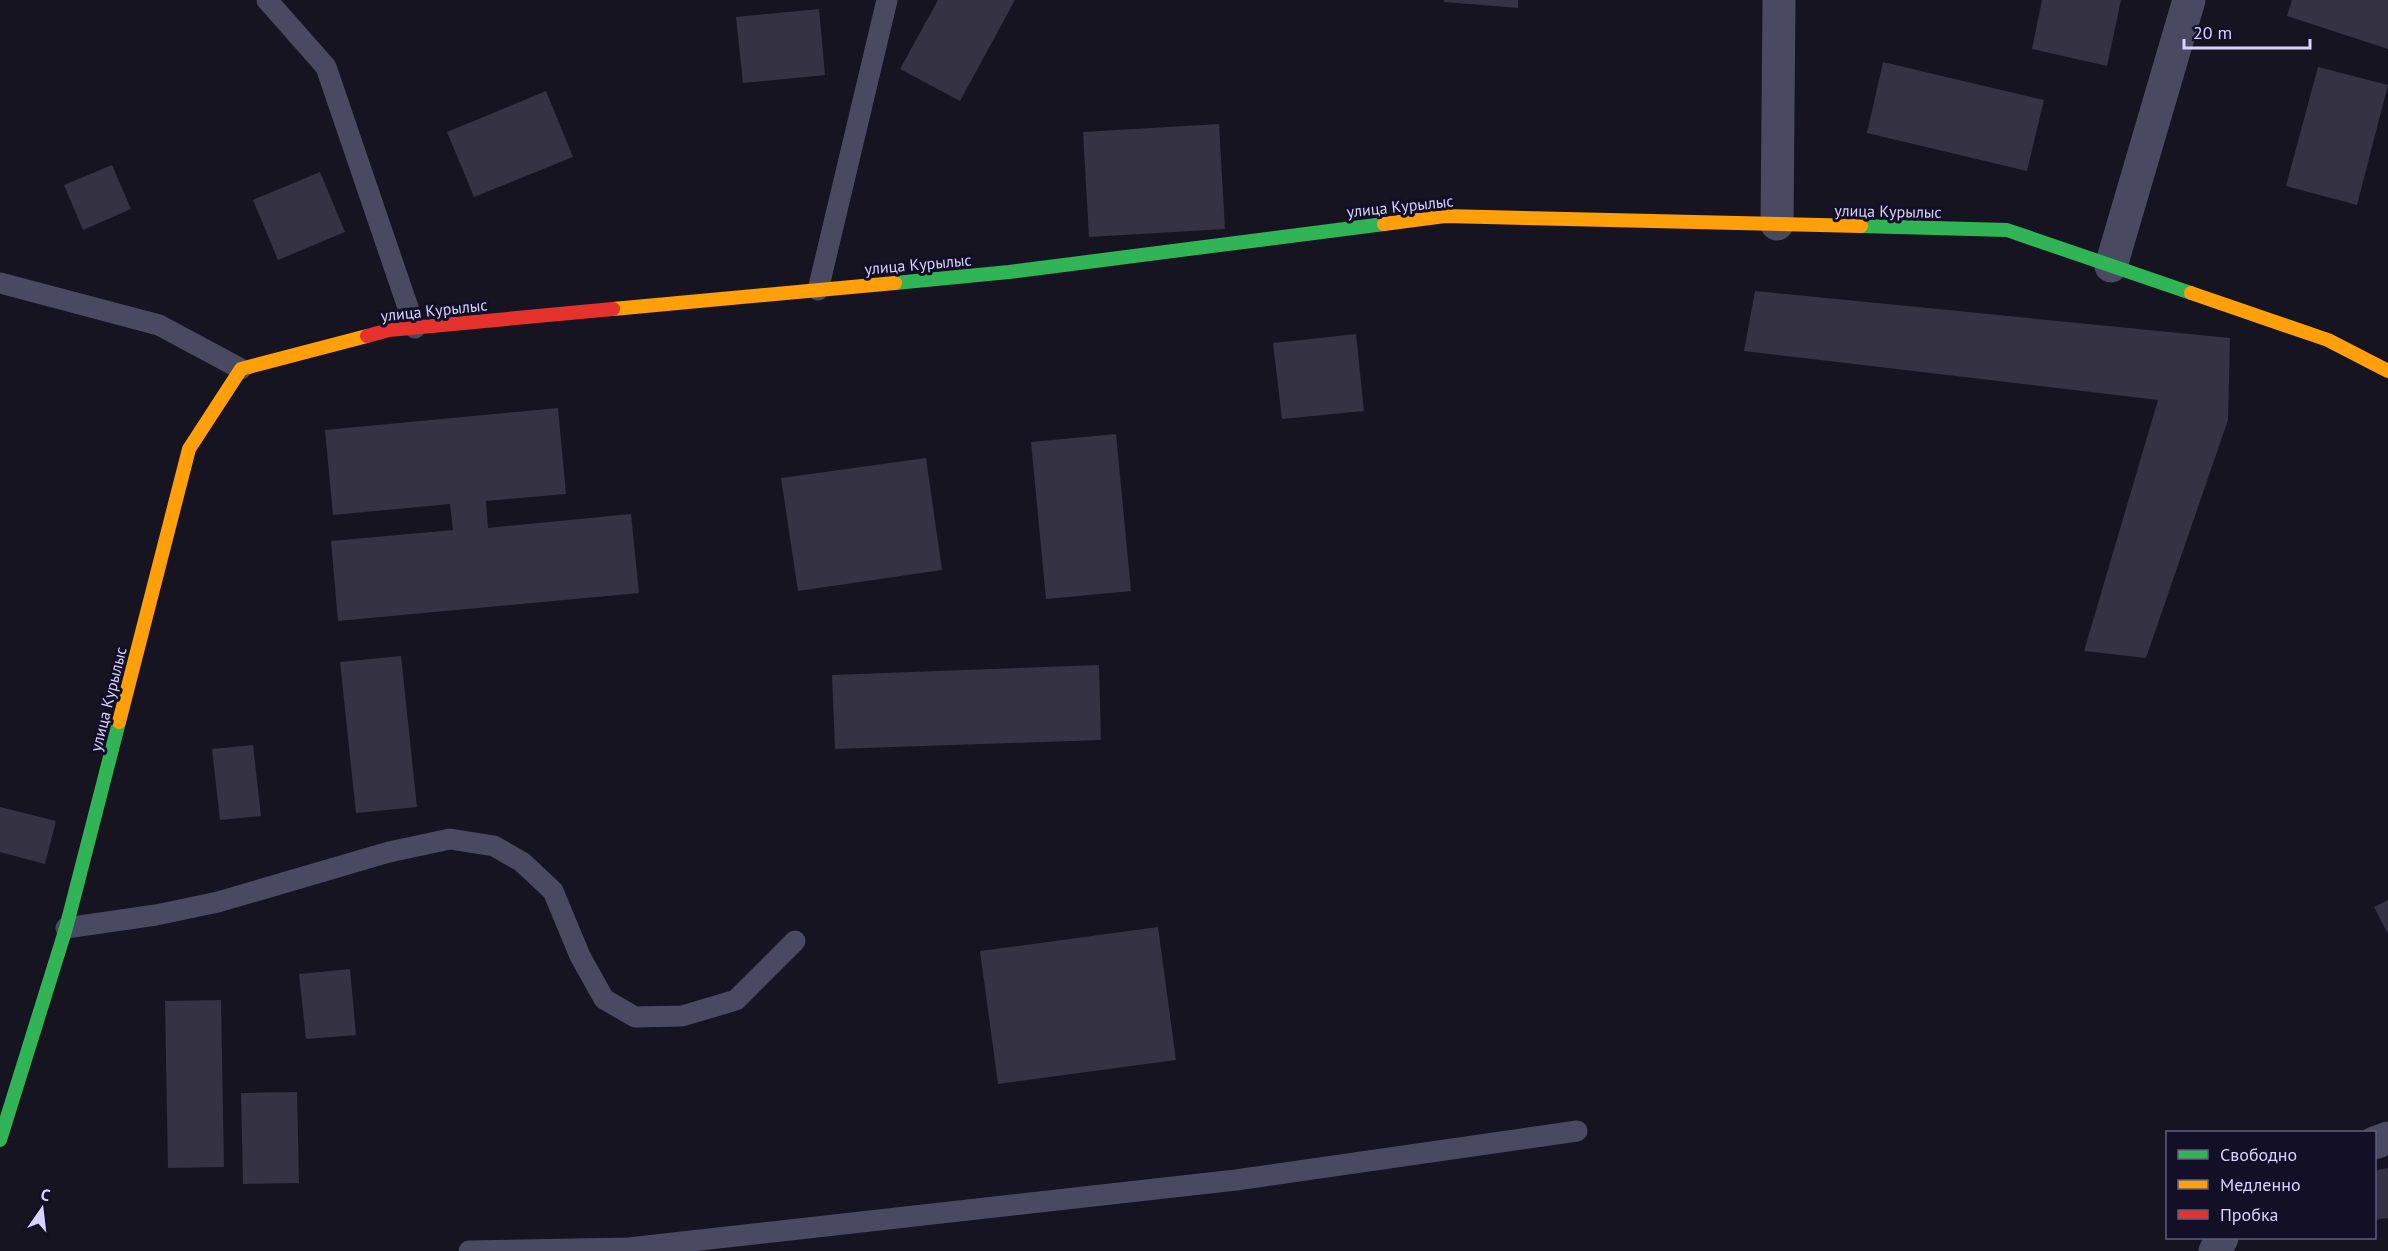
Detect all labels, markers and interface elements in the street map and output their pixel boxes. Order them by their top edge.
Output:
scale bar [2184,12,2310,50]
text: 20 m [2193,21,2232,44]
street label: улица Курылыс [1346,190,1454,222]
street label: улица Курылыс [1834,200,1942,222]
street label: улица Курылыс [864,249,972,279]
street label: улица Курылыс [380,294,488,326]
street label: улица Курылыс [85,645,131,753]
legend [2166,1131,2376,1239]
text: Свободно [2220,1143,2297,1166]
text: Медленно [2220,1173,2301,1196]
north arrow [12,1179,72,1239]
text: С [39,1184,52,1205]
text: Пробка [2220,1203,2278,1226]

